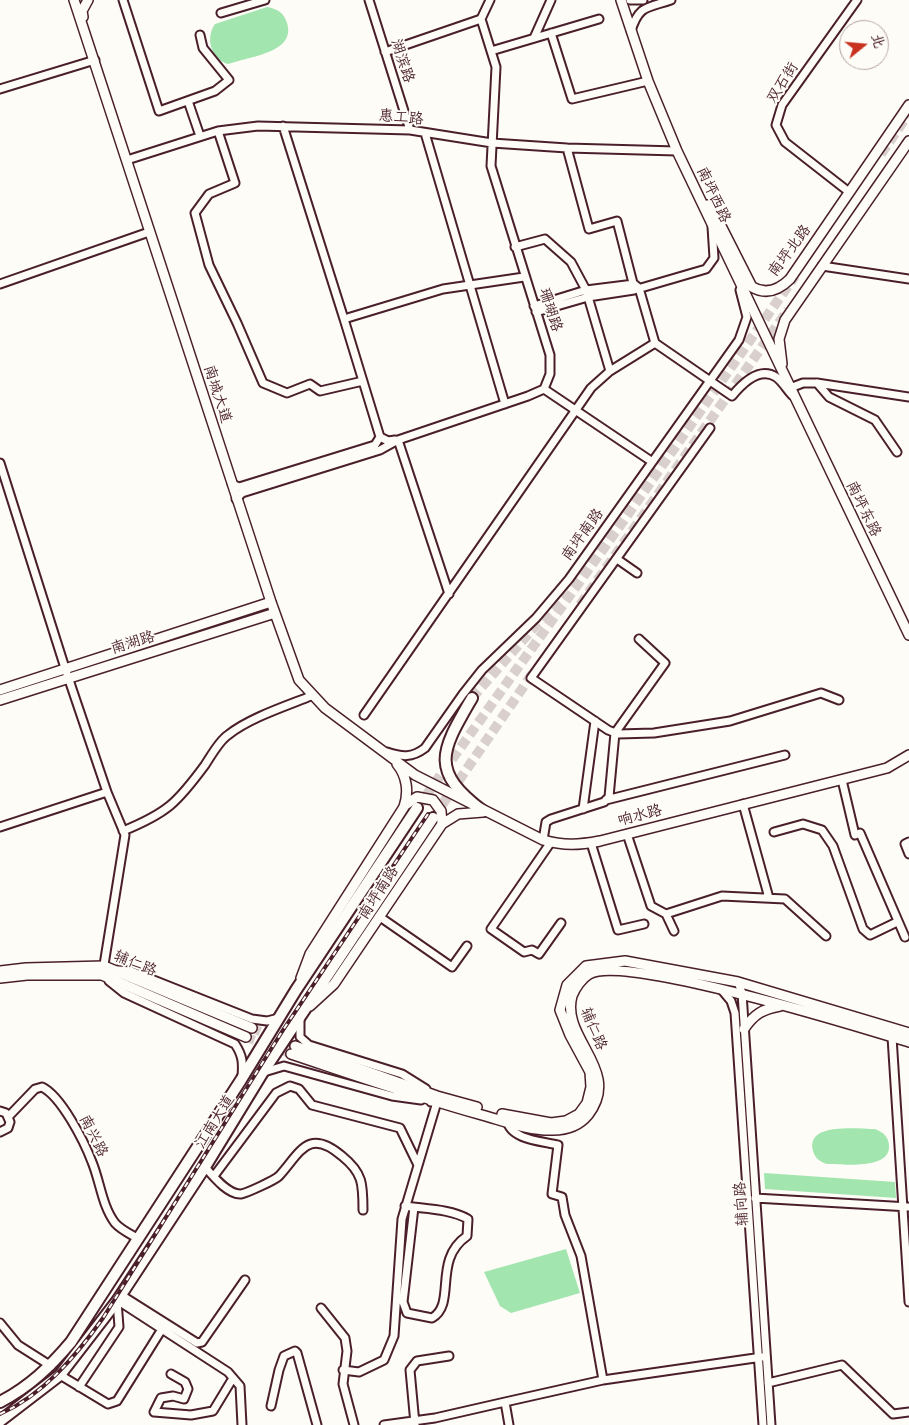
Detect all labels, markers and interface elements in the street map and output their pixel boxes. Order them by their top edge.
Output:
north arrow [839,20,889,70]
text: 北 [868,32,888,50]
street label: 湖滨路 [386,37,418,85]
street label: 双石街 [763,59,803,107]
street label: 惠工路 [378,107,424,129]
street label: 南坪西路 [692,164,734,226]
street label: 南坪北路 [765,222,815,280]
street label: 珊瑚路 [534,286,566,334]
street label: 南城大道 [199,363,235,425]
street label: 南坪东路 [842,478,884,540]
street label: 南坪南路 [558,505,608,565]
street label: 南湖路 [109,628,157,658]
street label: 响水路 [616,801,664,831]
street label: 南坪南路 [355,863,403,923]
street label: 辅仁路 [111,947,159,981]
street label: 辅仁路 [576,1005,610,1053]
street label: 江南大道 [191,1092,239,1152]
street label: 南兴路 [75,1112,111,1160]
street label: 辅向路 [731,1181,753,1227]

